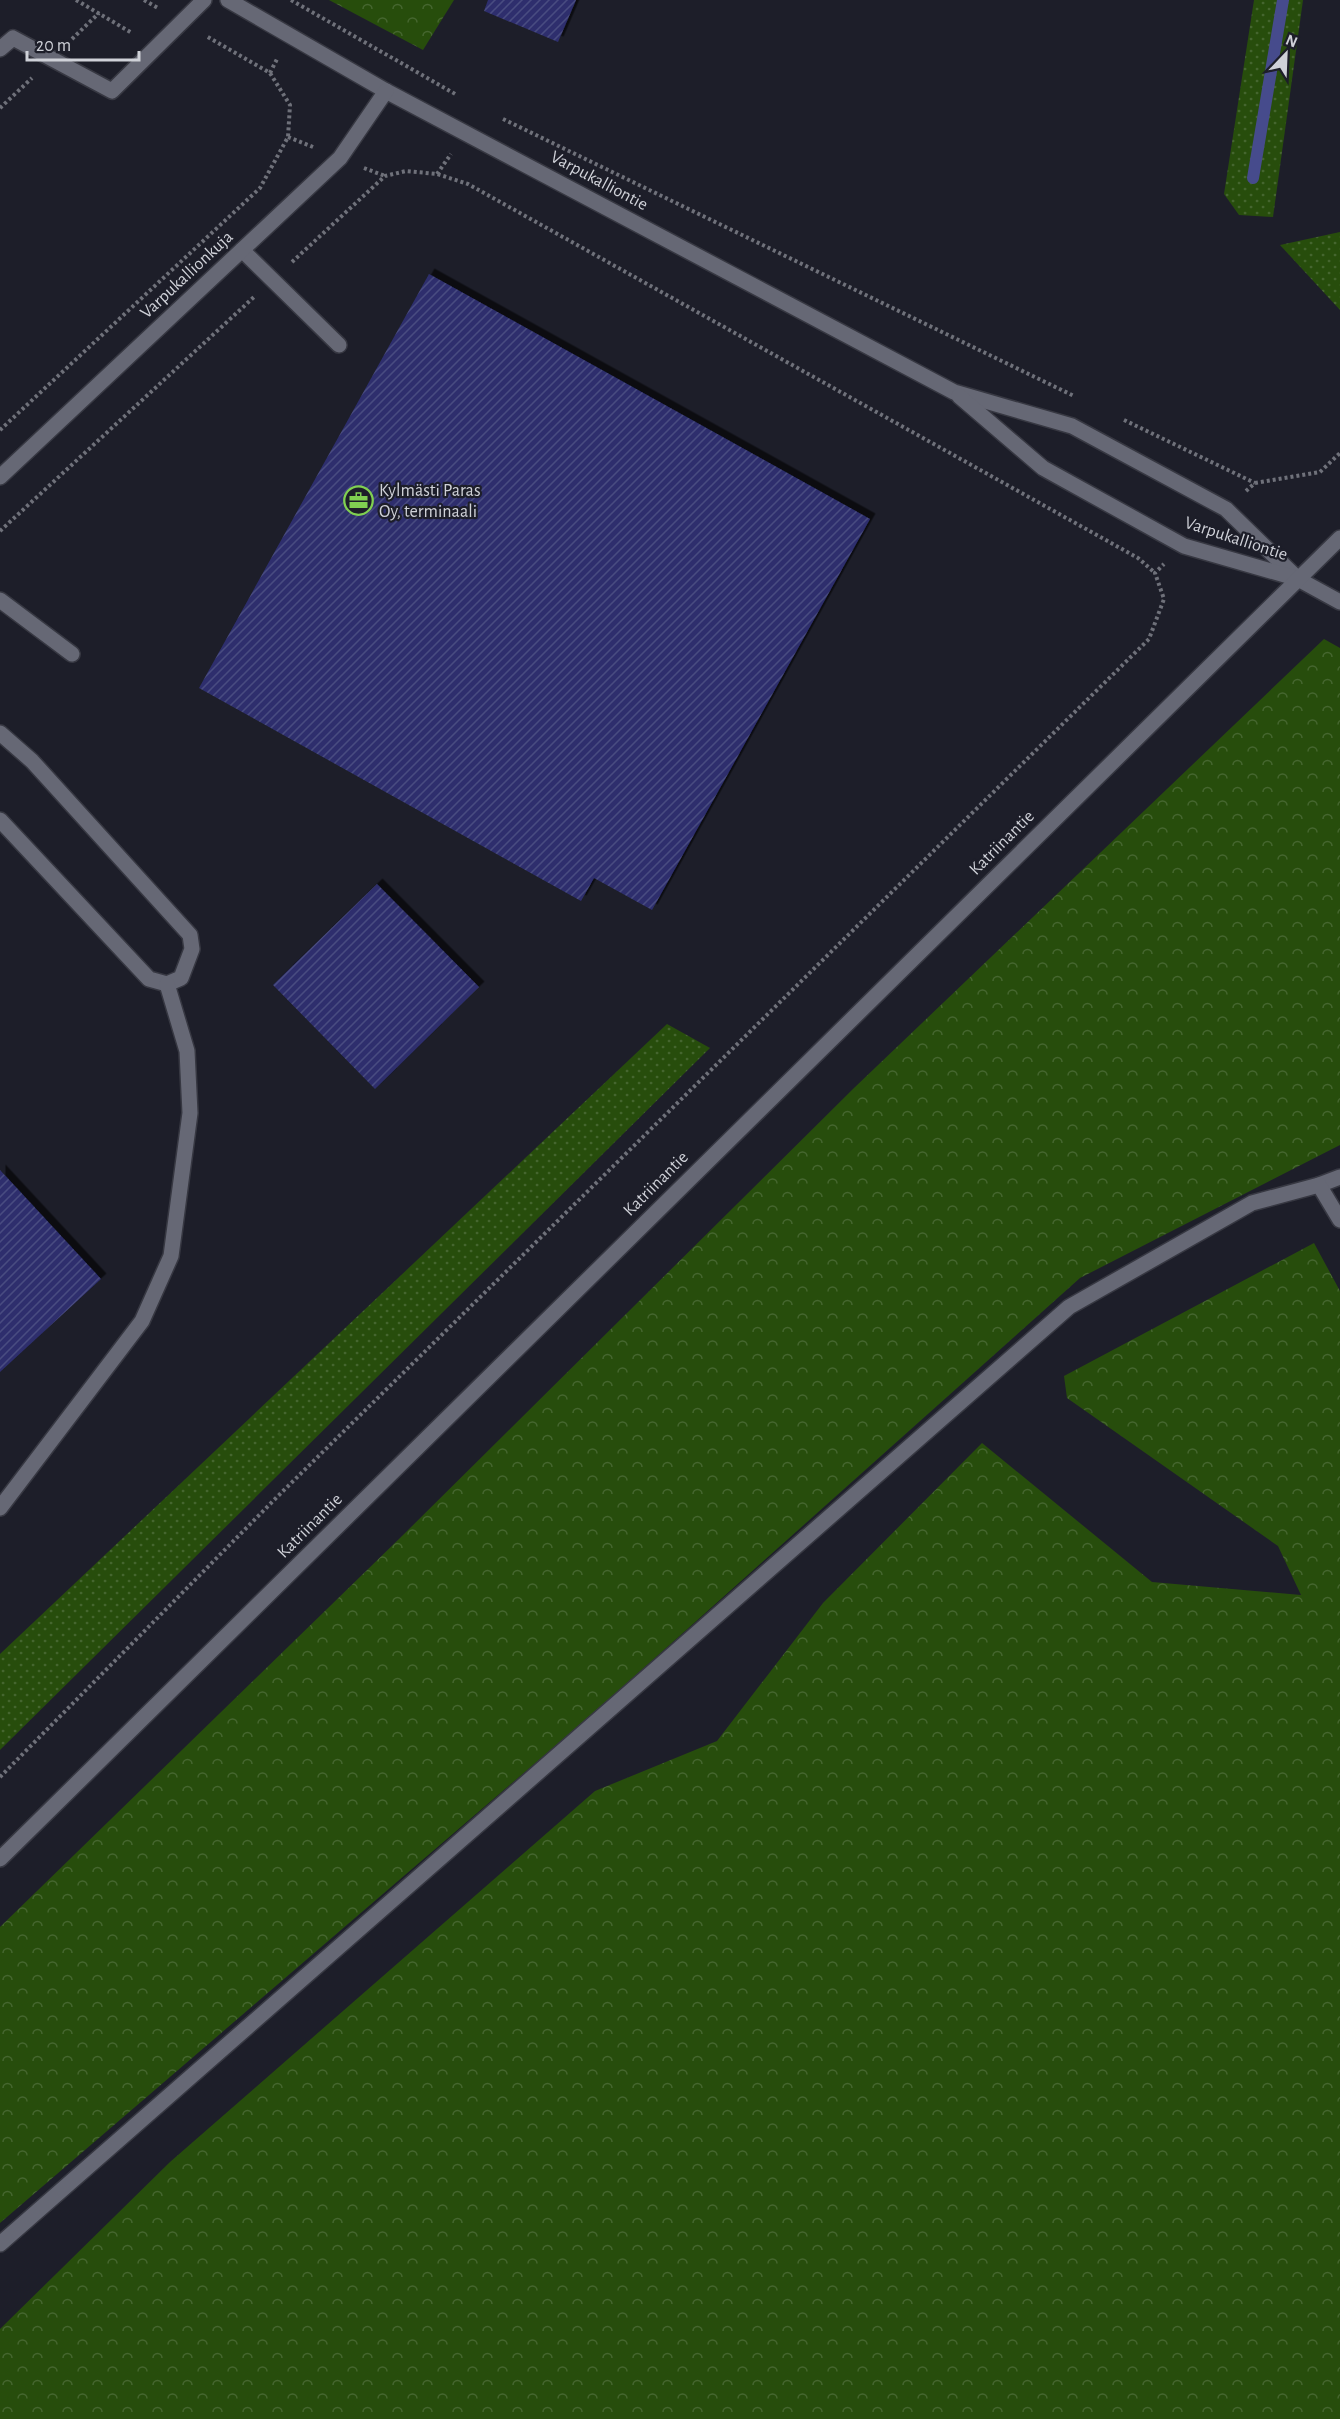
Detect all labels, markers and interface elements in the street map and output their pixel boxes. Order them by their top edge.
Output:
scale bar [27,24,140,62]
north arrow [1256,24,1316,84]
text: N [1283,32,1300,51]
text: 20 m [36,37,71,55]
street label: Varpukalliontie [547,148,651,214]
street label: Varpukallionkuja [137,228,237,322]
place label: Kylmästi Paras Oy, terminaali [379,482,481,521]
office icon: Kylmästi Paras Oy, terminaali [342,485,374,517]
street label: Varpukalliontie [1182,514,1290,564]
street label: Katriinantie [966,807,1038,879]
street label: Katriinantie [620,1148,692,1220]
street label: Katriinantie [274,1490,346,1562]

